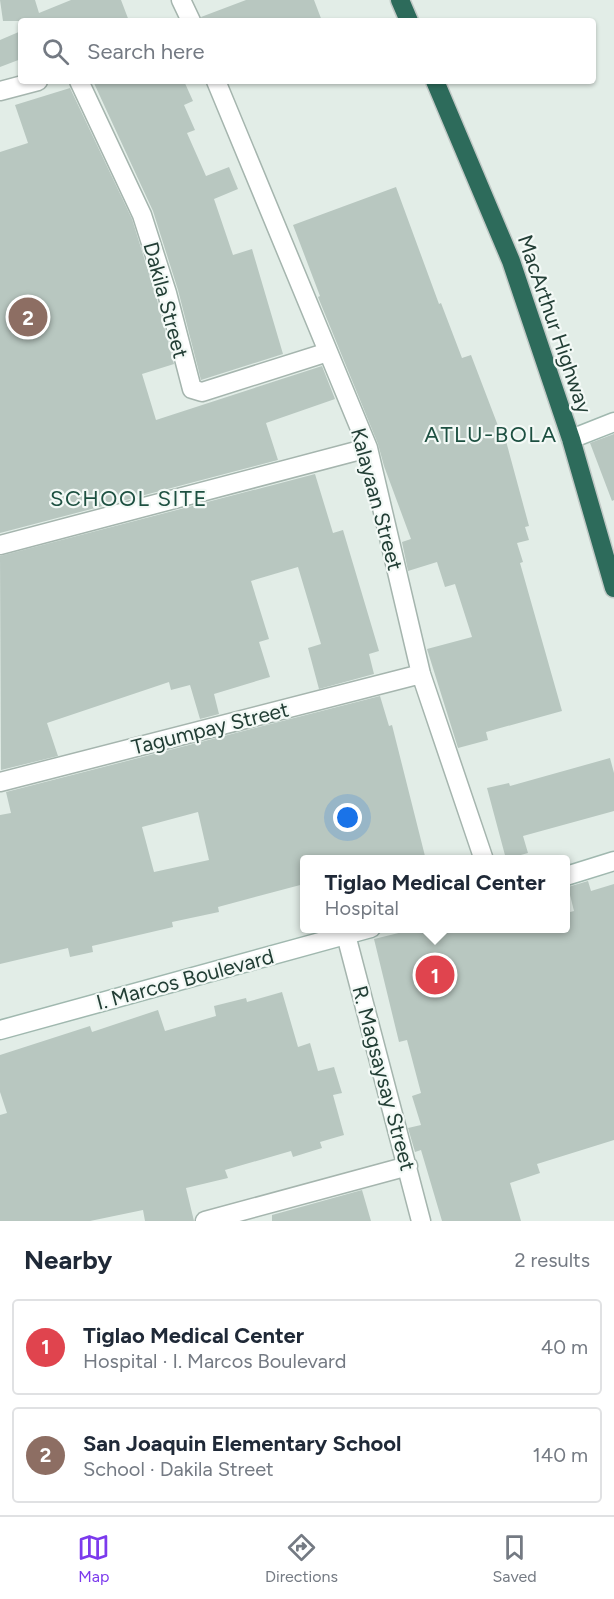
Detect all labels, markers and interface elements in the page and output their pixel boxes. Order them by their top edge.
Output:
search box [18,18,596,84]
icon: search [39,35,72,68]
text: Search here [87,38,205,65]
street label: MacArthur Highway [513,231,597,417]
street label: Dakila Street [138,239,194,361]
pin: 2 [9,294,48,340]
district label: ATLU-BOLA [424,421,558,448]
street label: Kalayaan Street [346,425,408,573]
district label: SCHOOL SITE [50,485,208,512]
street label: Tagumpay Street [129,696,291,760]
your location [333,803,362,832]
popup [300,855,570,933]
text: Tiglao Medical Center [324,869,546,896]
text: Hospital [324,896,399,920]
street label: I. Marcos Boulevard [94,943,276,1015]
pin: 1 [416,952,454,998]
street label: R. Magsaysay Street [347,983,421,1173]
text: Nearby [24,1244,112,1276]
text: 2 results [514,1248,590,1272]
text: Tiglao Medical Center [83,1322,304,1349]
text: 1 [41,1335,50,1359]
text: 40 m [541,1335,588,1359]
text: Hospital · I. Marcos Boulevard [83,1349,346,1373]
text: San Joaquin Elementary School [83,1430,401,1457]
text: 2 [40,1443,51,1467]
text: 140 m [533,1443,588,1467]
text: School · Dakila Street [83,1457,274,1481]
tab: Map [77,1531,110,1586]
tab: Directions [265,1531,338,1586]
tab: Saved [493,1531,537,1586]

